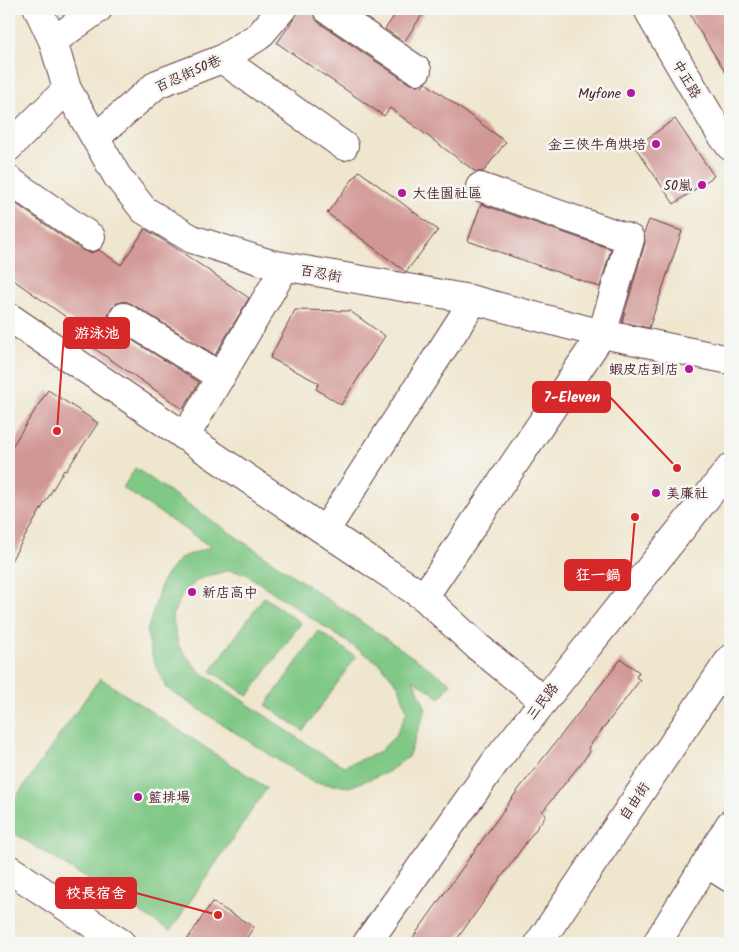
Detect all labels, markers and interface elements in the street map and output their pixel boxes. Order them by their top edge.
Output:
street label: 百忍街50巷 [152,49,226,98]
street label: 中正路 [666,56,706,103]
place label: Myfone [578,83,622,105]
marker: Myfone [625,87,637,99]
place label: 金三俠牛角烘培 [548,134,646,156]
marker: 金三俠牛角烘培 [650,138,662,150]
place label: 50嵐 [663,175,692,197]
marker: 50嵐 [696,179,708,191]
place label: 大佳園社區 [412,183,482,205]
marker: 大佳園社區 [396,187,408,199]
street label: 百忍街 [298,260,343,288]
callout: 游泳池 [64,318,129,348]
text: 游泳池 [74,322,120,346]
place label: 蝦皮店到店 [609,359,679,381]
marker: 蝦皮店到店 [683,363,695,375]
callout: 7-Eleven [533,382,610,412]
text: 7-Eleven [544,386,600,410]
place label: 美廉社 [666,483,708,505]
marker: 美廉社 [650,487,662,499]
callout: 狂一鍋 [565,560,630,590]
text: 狂一鍋 [575,564,621,588]
place label: 新店高中 [202,582,258,604]
marker: 新店高中 [186,586,198,598]
street label: 三民路 [521,678,564,725]
street label: 自由街 [614,778,656,825]
place label: 籃排場 [148,787,190,809]
marker: 籃排場 [132,791,144,803]
callout: 校長宿舍 [56,878,136,908]
text: 校長宿舍 [66,882,126,906]

